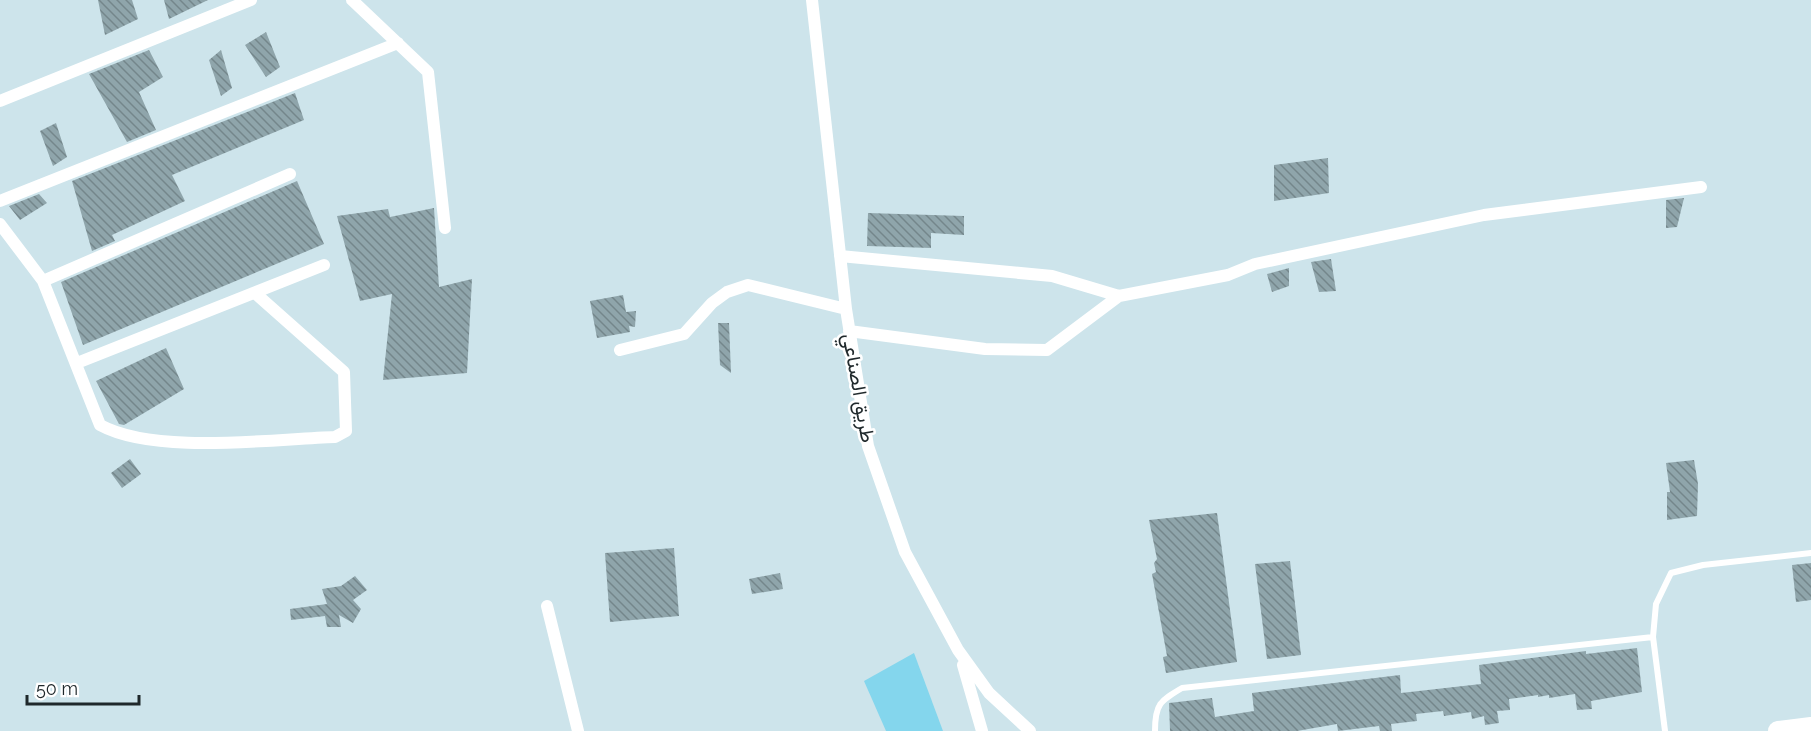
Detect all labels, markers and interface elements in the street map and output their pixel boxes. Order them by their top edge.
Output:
street label: طريق الصناعي [833,332,880,445]
scale bar [27,668,140,706]
text: 50 m [36,678,78,699]

